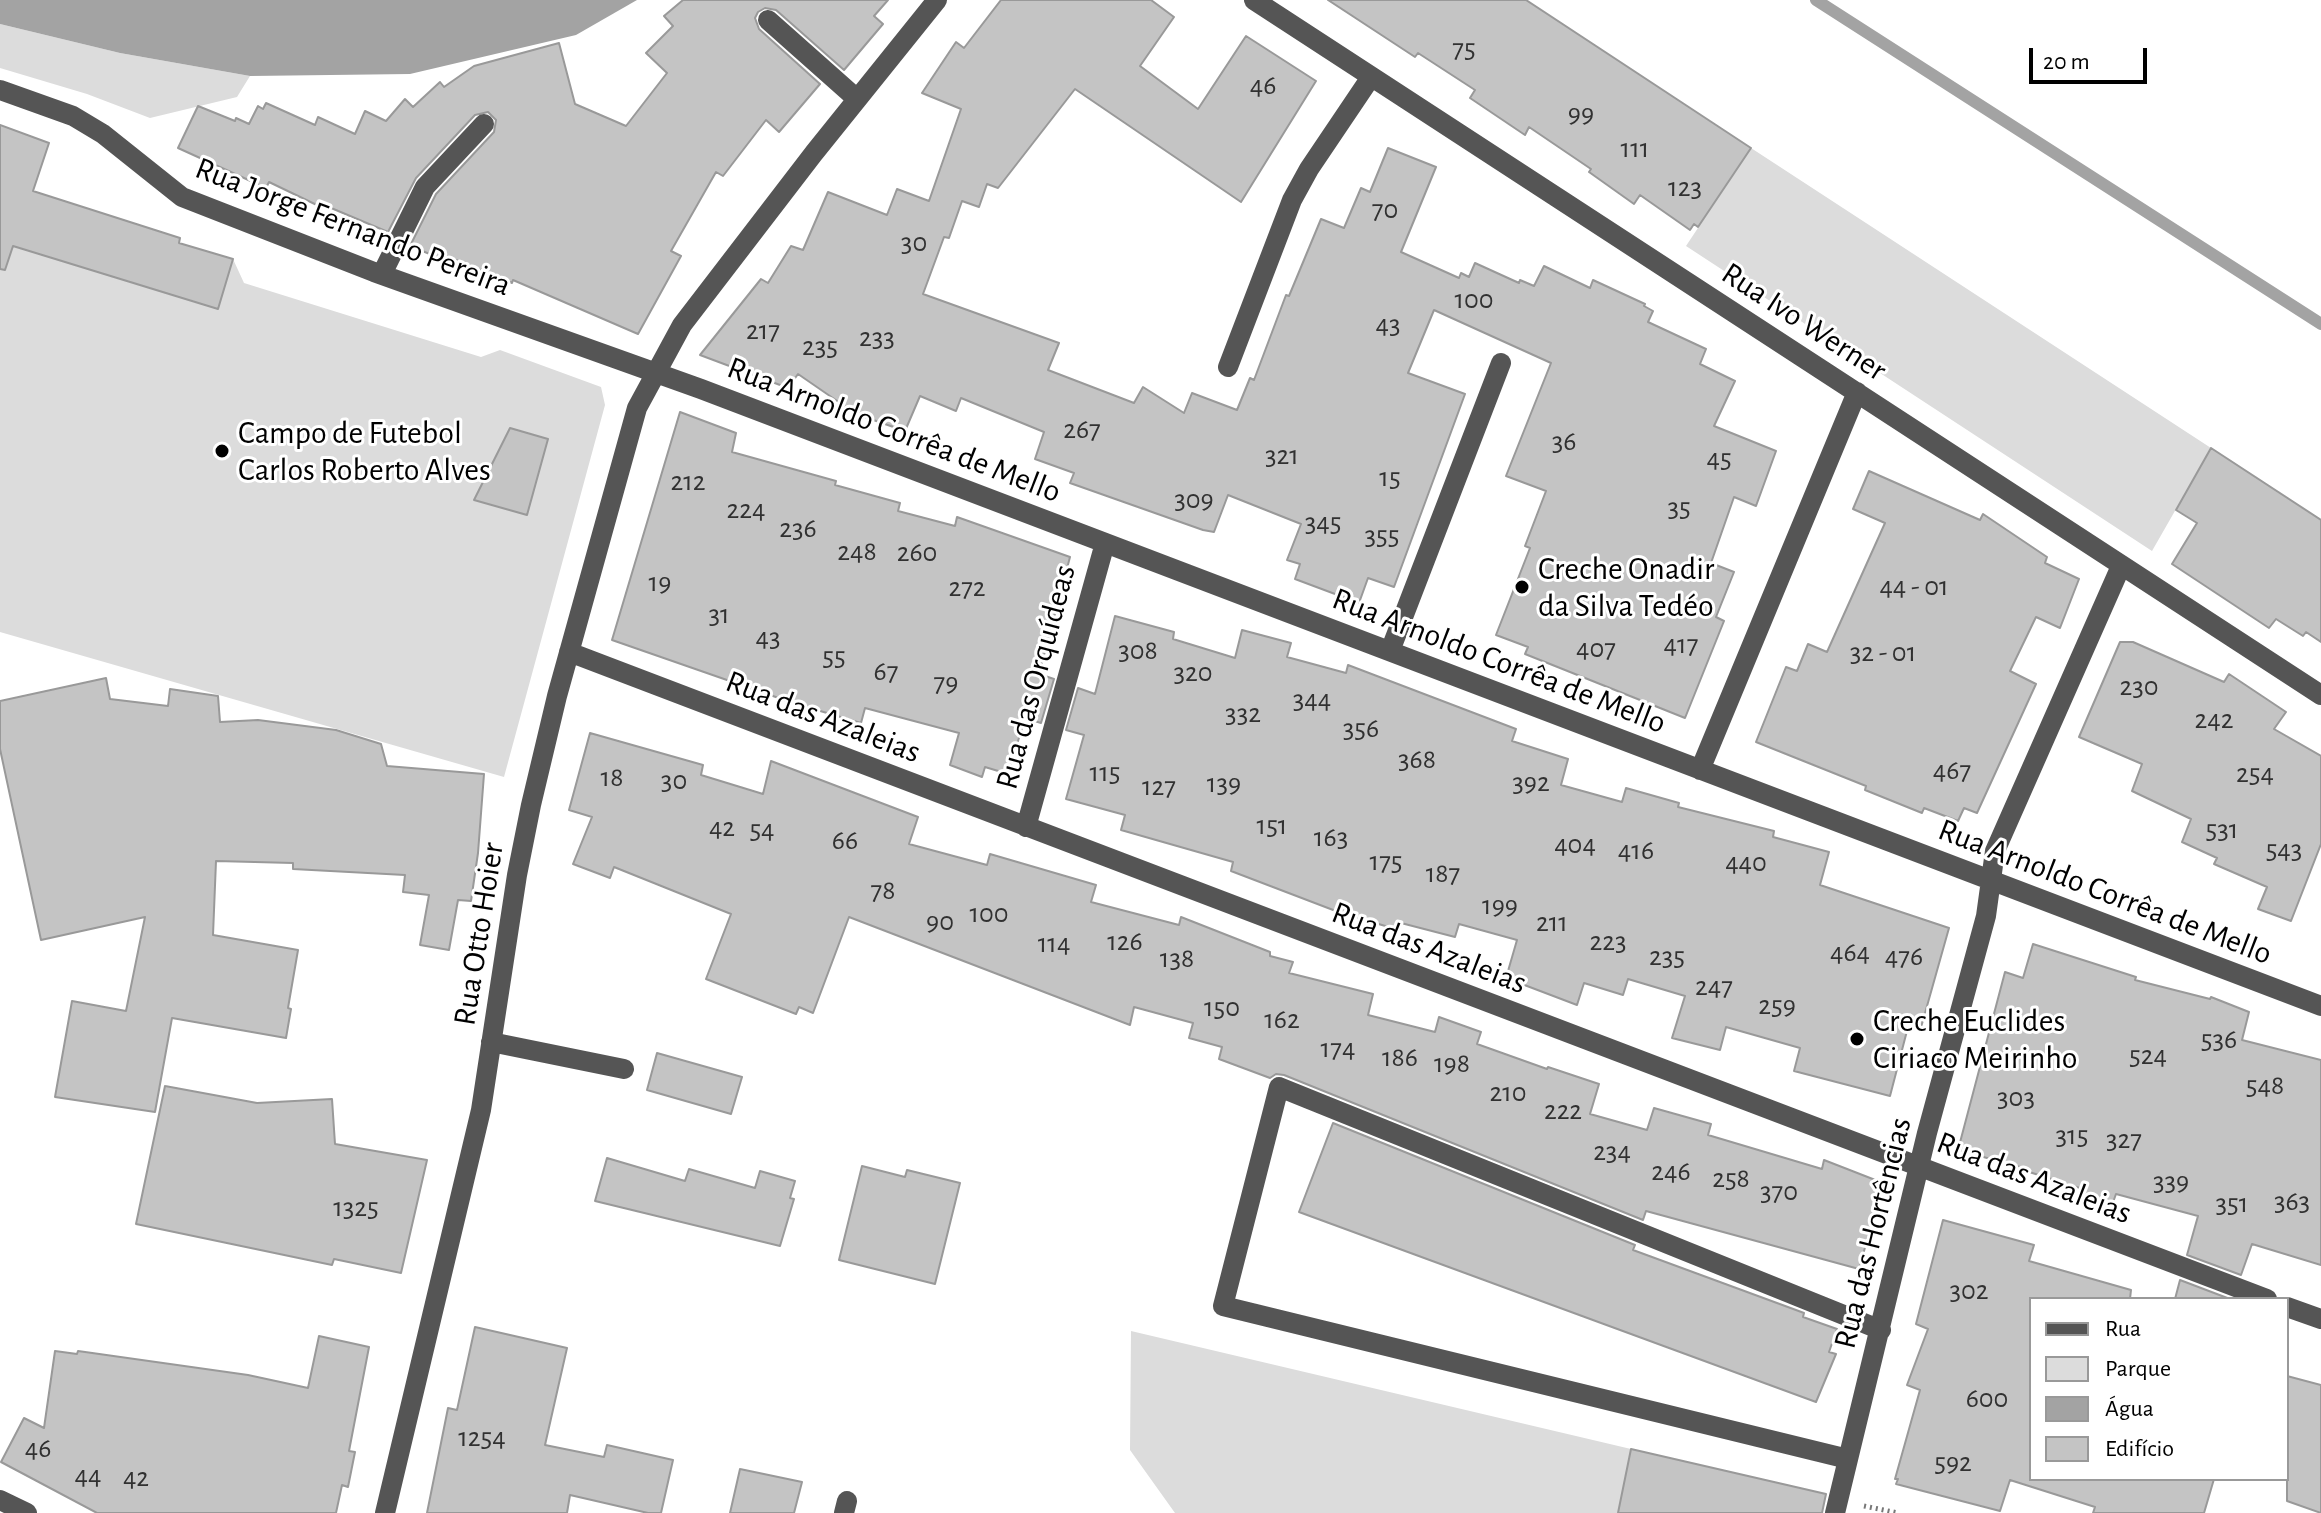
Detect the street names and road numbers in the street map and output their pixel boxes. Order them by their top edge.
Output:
street label: Rua Jorge Fernando Pereira [190,149,516,305]
street label: Rua Ivo Werner [1714,254,1894,390]
street label: Rua Arnoldo Corrêa de Mello [722,349,1066,511]
street label: Rua das Orquídeas [988,560,1084,794]
street label: Rua Arnoldo Corrêa de Mello [1327,580,1671,742]
street label: Rua das Azaleias [720,662,926,772]
street label: Rua Arnoldo Corrêa de Mello [1933,811,2277,973]
street label: Rua Otto Hoier [446,840,512,1028]
street label: Rua das Azaleias [1326,893,1532,1003]
street label: Rua das Hortências [1826,1114,1920,1352]
street label: Rua das Azaleias [1931,1123,2137,1233]

